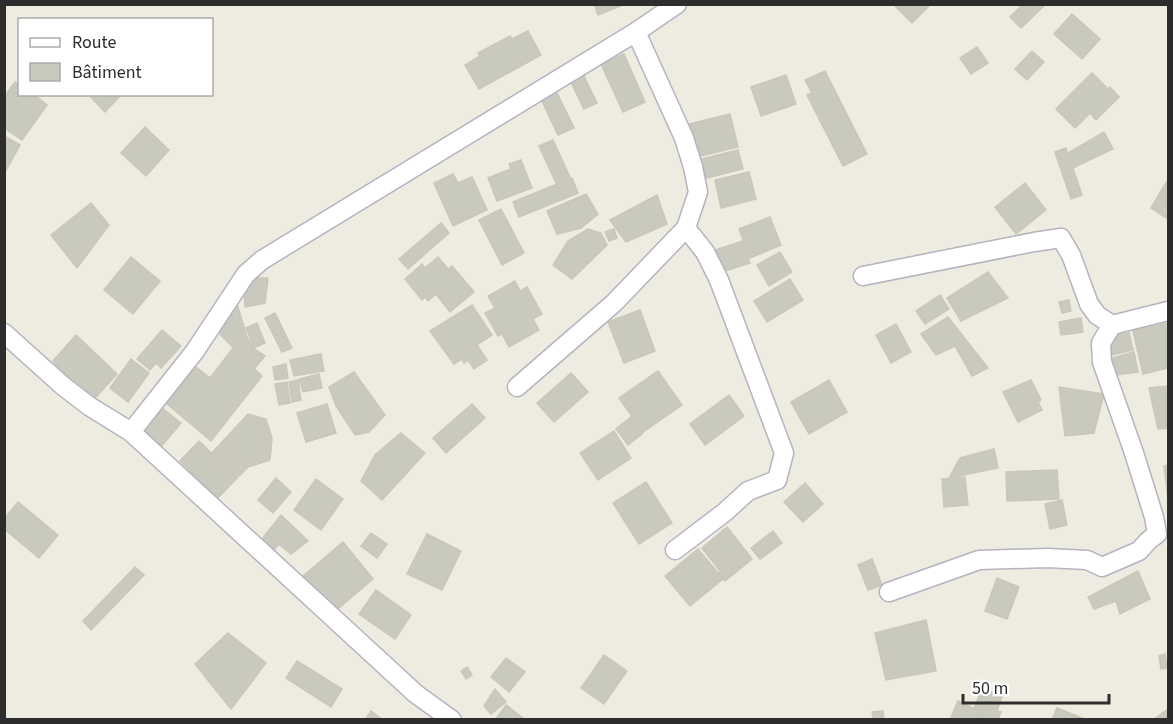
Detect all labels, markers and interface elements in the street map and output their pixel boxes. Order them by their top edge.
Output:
legend [18,18,213,96]
text: Route [72,30,116,55]
text: Bâtiment [72,60,142,85]
scale bar [963,667,1108,705]
text: 50 m [972,676,1008,701]

